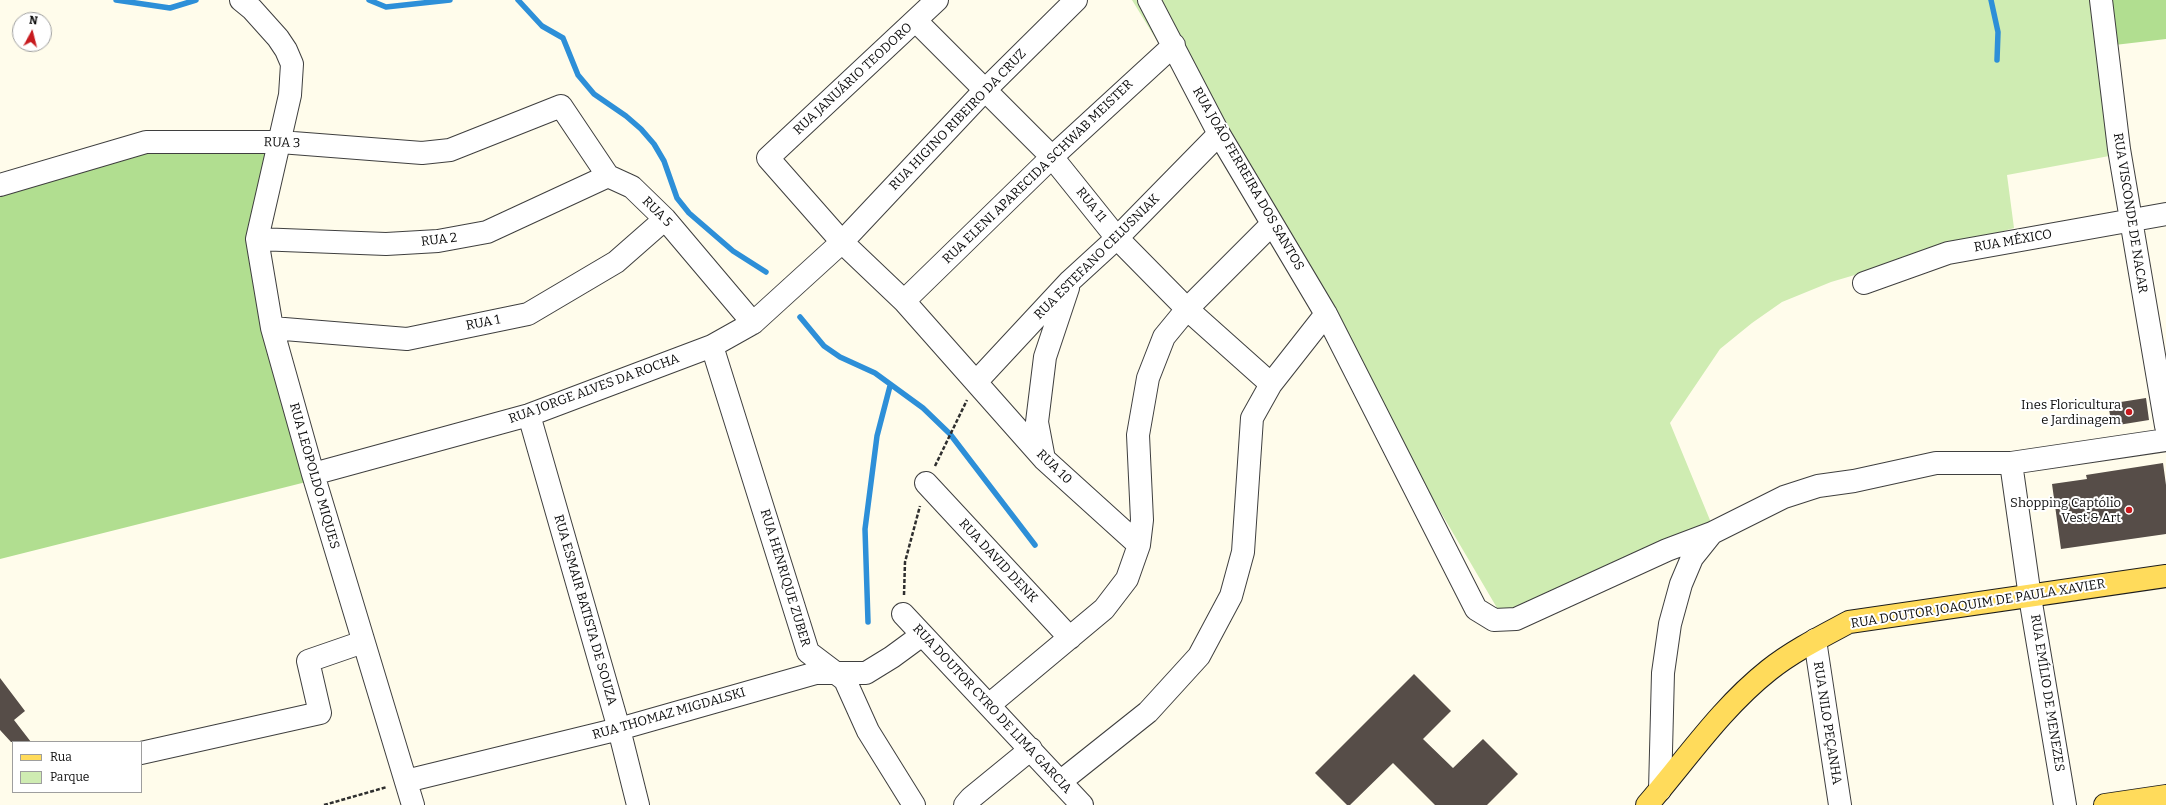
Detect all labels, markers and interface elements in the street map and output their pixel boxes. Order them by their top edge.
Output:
north arrow [12,12,52,52]
text: N [28,14,38,28]
street label: RUA JANUÁRIO TEODORO [790,20,916,138]
street label: RUA HIGINO RIBEIRO DA CRUZ [886,46,1030,194]
street label: RUA ELENI APARECIDA SCHWAB MEISTER [940,77,1136,267]
street label: RUA JOÃO FERREIRA DOS SANTOS [1189,85,1307,273]
street label: RUA VISCONDE DE NACAR [2110,132,2150,294]
street label: RUA 3 [263,135,301,151]
street label: RUA 11 [1072,185,1110,225]
street label: RUA ESTEFANO CELUSNIAK [1031,191,1163,323]
street label: RUA 5 [639,194,675,230]
street label: RUA MÉXICO [1973,226,2053,256]
street label: RUA 2 [420,230,458,250]
street label: RUA 1 [465,312,501,334]
street label: RUA JORGE ALVES DA ROCHA [507,351,681,427]
place label: Ines Floricultura e Jardinagem [2021,397,2121,428]
street label: RUA LEOPOLDO MIQUES [286,401,342,551]
marker: Ines Floricultura e Jardinagem [2124,407,2134,417]
street label: RUA 10 [1033,447,1075,487]
place label: Shopping Captólio Vest & Art [2010,495,2121,526]
marker: Shopping Captólio Vest & Art [2124,505,2134,515]
street label: RUA HENRIQUE ZUBER [757,507,813,649]
street label: RUA ESMAIR BATISTA DE SOUZA [550,513,620,707]
street label: RUA DAVID DENK [955,516,1041,606]
street label: RUA DOUTOR JOAQUIM DE PAULA XAVIER [1850,576,2106,632]
street label: RUA EMÍLIO DE MENEZES [2027,613,2067,773]
street label: RUA DOUTOR CYRO DE LIMA GARCIA [909,621,1075,797]
street label: RUA NILO PEÇANHA [1810,660,1844,786]
street label: RUA THOMAZ MIGDALSKI [591,685,747,743]
legend [12,741,142,793]
text: Rua [50,750,72,764]
text: Parque [50,770,89,784]

